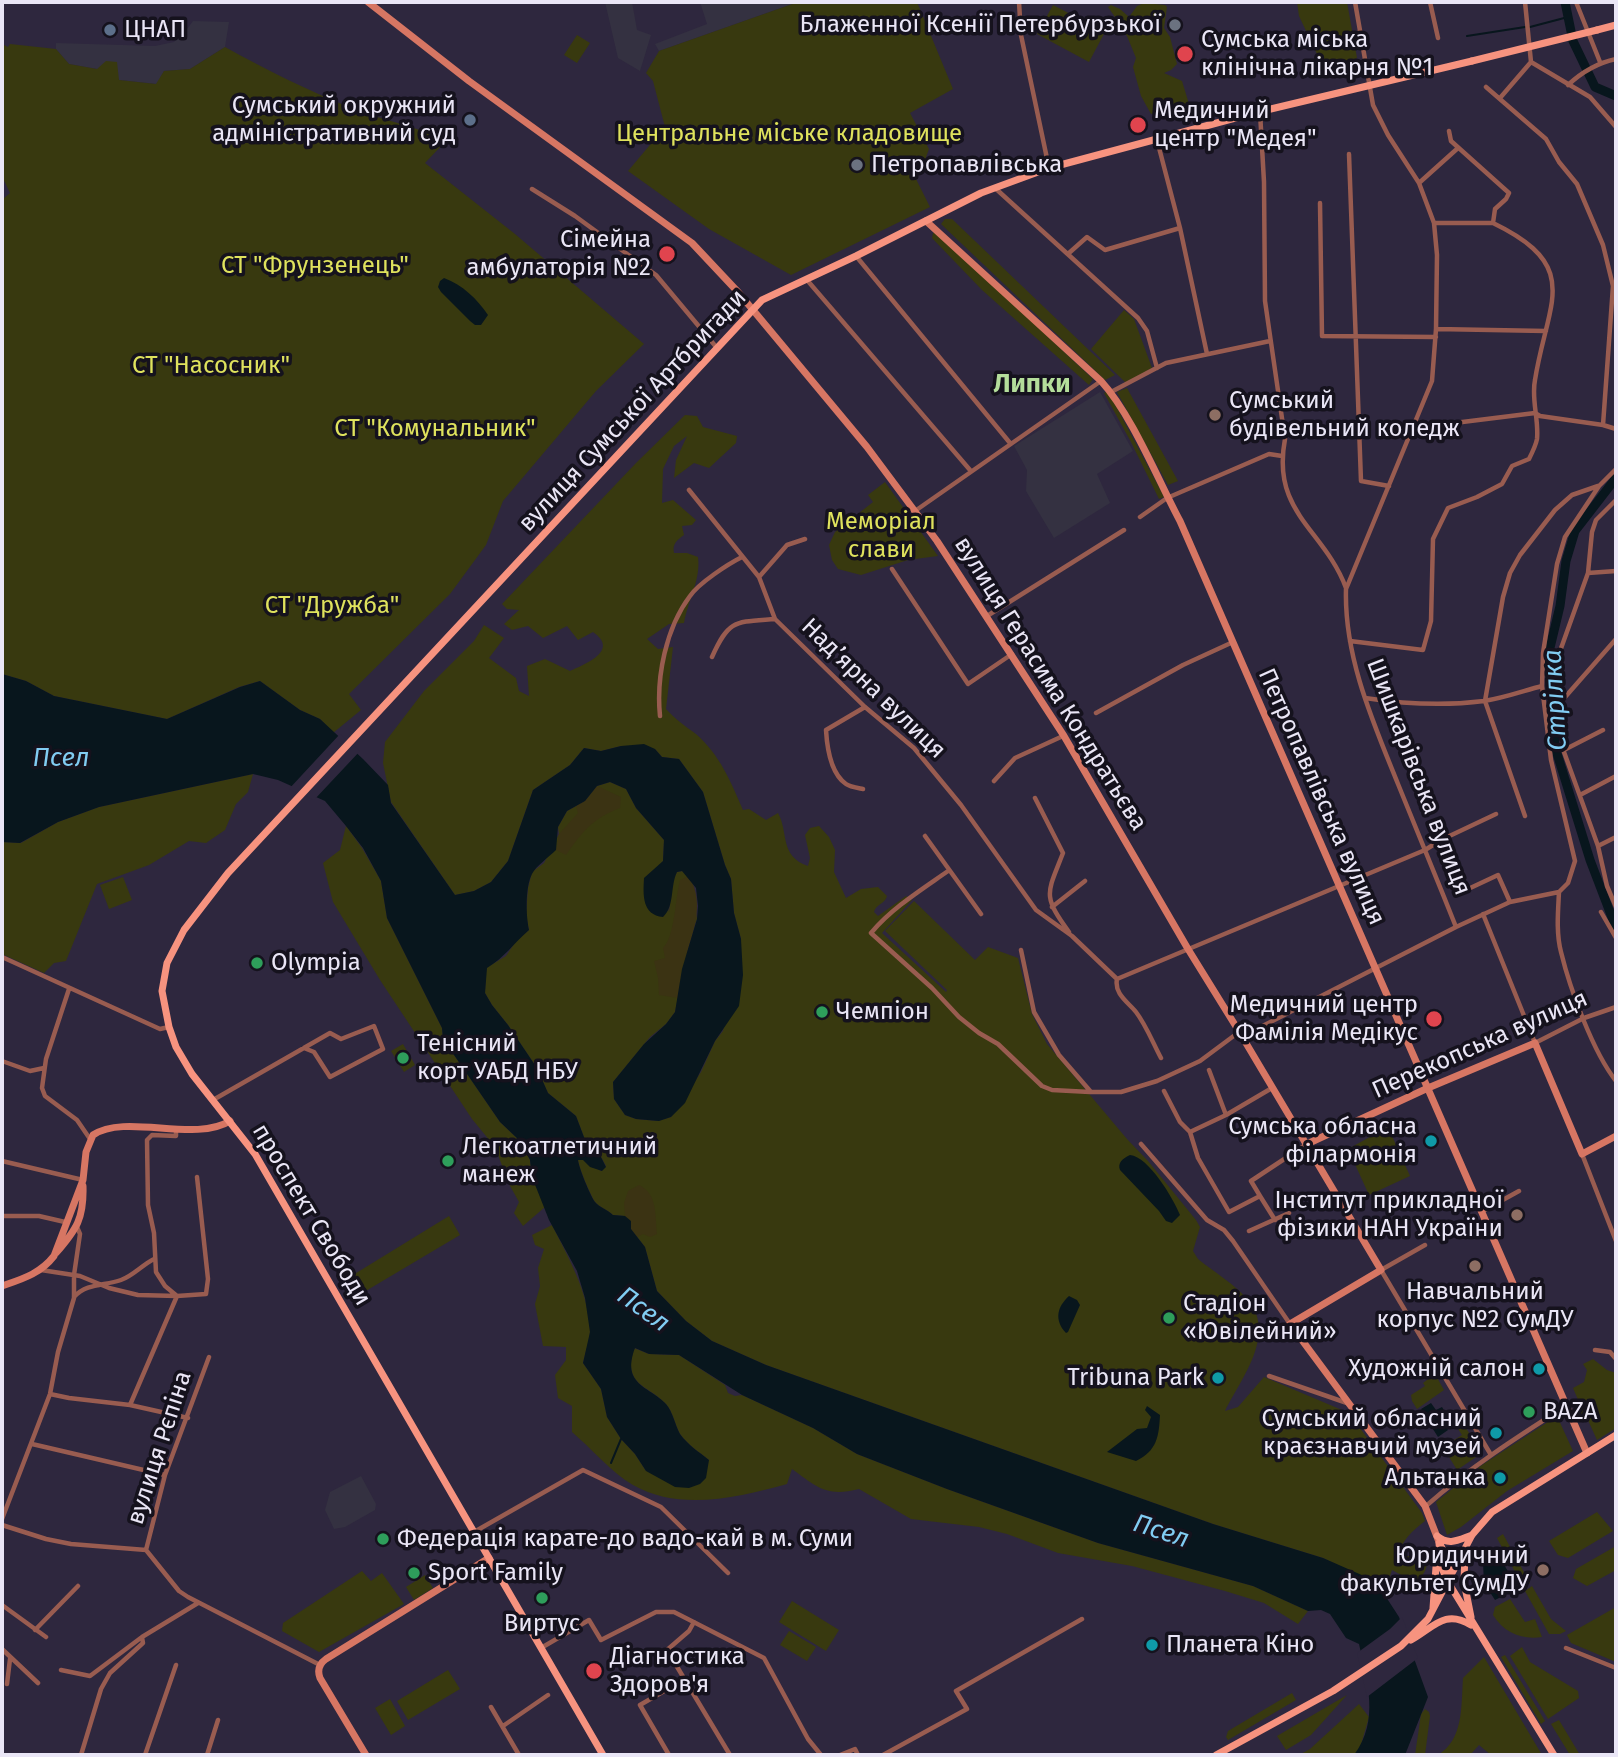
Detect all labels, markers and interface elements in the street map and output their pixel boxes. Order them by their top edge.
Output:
place label: Блаженної Ксенії Петербурзької [799,11,1161,39]
place label: ЦНАП [124,16,186,44]
marker: Блаженної Ксенії Петербурзької [1167,17,1183,33]
marker: ЦНАП [102,22,118,38]
place label: Сумська міська клінічна лікарня №1 [1201,26,1433,82]
marker: Сумська міська клінічна лікарня №1 [1175,44,1195,64]
place label: Сумський окружний адміністративний суд [212,92,456,148]
place label: Медичний центр "Медея" [1154,97,1317,153]
marker: Сумський окружний адміністративний суд [462,112,478,128]
marker: Медичний центр "Медея" [1128,115,1148,135]
park label: Центральне міське кладовище [616,120,962,148]
place label: Петропавлівська [871,151,1062,179]
marker: Петропавлівська [849,157,865,173]
place label: Сімейна амбулаторія №2 [466,226,651,282]
marker: Сімейна амбулаторія №2 [657,244,677,264]
park label: СТ "Фрунзенець" [221,252,409,280]
street label: вулиця Сумської Артбригади [513,284,753,538]
park label: СТ "Насосник" [132,352,290,380]
district label: Липки [993,369,1071,401]
place label: Сумський будівельний коледж [1229,387,1460,443]
marker: Сумський будівельний коледж [1207,407,1223,423]
park label: СТ "Комунальник" [334,415,536,443]
park label: Меморіал слави [826,508,936,564]
street label: вулиця Герасима Кондратьєва [947,532,1153,836]
park label: СТ "Дружба" [265,592,399,620]
street label: Надʼярна вулиця [795,613,951,765]
water label: Стрілка [1538,648,1574,752]
street label: Шишкарівська вулиця [1360,655,1476,899]
street label: Петропавлівська вулиця [1251,664,1391,930]
water label: Псел [32,743,90,775]
place label: Olympia [271,949,361,977]
marker: Olympia [249,955,265,971]
street label: Перекопська вулиця [1368,985,1592,1105]
place label: Медичний центр Фамілія Медікус [1230,991,1418,1047]
place label: Чемпіон [836,998,929,1026]
marker: Чемпіон [814,1004,830,1020]
marker: Медичний центр Фамілія Медікус [1424,1009,1444,1029]
place label: Тенісний корт УАБД НБУ [417,1030,578,1086]
marker: Тенісний корт УАБД НБУ [395,1050,411,1066]
place label: Сумська обласна філармонія [1228,1113,1417,1169]
street label: проспект Свободи [245,1119,377,1311]
place label: Легкоатлетичний манеж [462,1133,657,1189]
marker: Сумська обласна філармонія [1423,1133,1439,1149]
marker: Легкоатлетичний манеж [440,1153,456,1169]
place label: Інститут прикладної фізики НАН України [1275,1187,1503,1243]
marker: Інститут прикладної фізики НАН України [1509,1207,1525,1223]
marker: Навчальний корпус №2 СумДУ [1467,1258,1483,1274]
place label: Навчальний корпус №2 СумДУ [1376,1278,1574,1334]
water label: Псел [611,1281,675,1339]
place label: Стадіон «Ювілейний» [1183,1290,1337,1346]
marker: Стадіон «Ювілейний» [1161,1310,1177,1326]
place label: Художній салон [1348,1355,1525,1383]
marker: Художній салон [1531,1361,1547,1377]
place label: Tribuna Park [1067,1364,1204,1392]
street label: вулиця Рєпіна [122,1368,198,1528]
marker: Tribuna Park [1210,1370,1226,1386]
place label: BAZA [1543,1398,1598,1426]
marker: BAZA [1521,1404,1537,1420]
place label: Сумський обласний краєзнавчий музей [1261,1405,1482,1461]
marker: Сумський обласний краєзнавчий музей [1488,1425,1504,1441]
place label: Альтанка [1385,1464,1486,1492]
marker: Альтанка [1492,1470,1508,1486]
water label: Псел [1129,1508,1193,1556]
place label: Федерація карате-до вадо-кай в м. Суми [397,1525,853,1553]
marker: Федерація карате-до вадо-кай в м. Суми [375,1531,391,1547]
place label: Юридичний факультет СумДУ [1340,1542,1529,1598]
place label: Sport Family [428,1559,563,1587]
marker: Юридичний факультет СумДУ [1535,1562,1551,1578]
marker: Sport Family [406,1565,422,1581]
marker: Виртус [534,1590,550,1606]
place label: Виртус [504,1610,580,1638]
place label: Планета Кіно [1166,1631,1314,1659]
marker: Планета Кіно [1144,1637,1160,1653]
place label: Діагностика Здоров'я [610,1643,745,1699]
marker: Діагностика Здоров'я [584,1661,604,1681]

